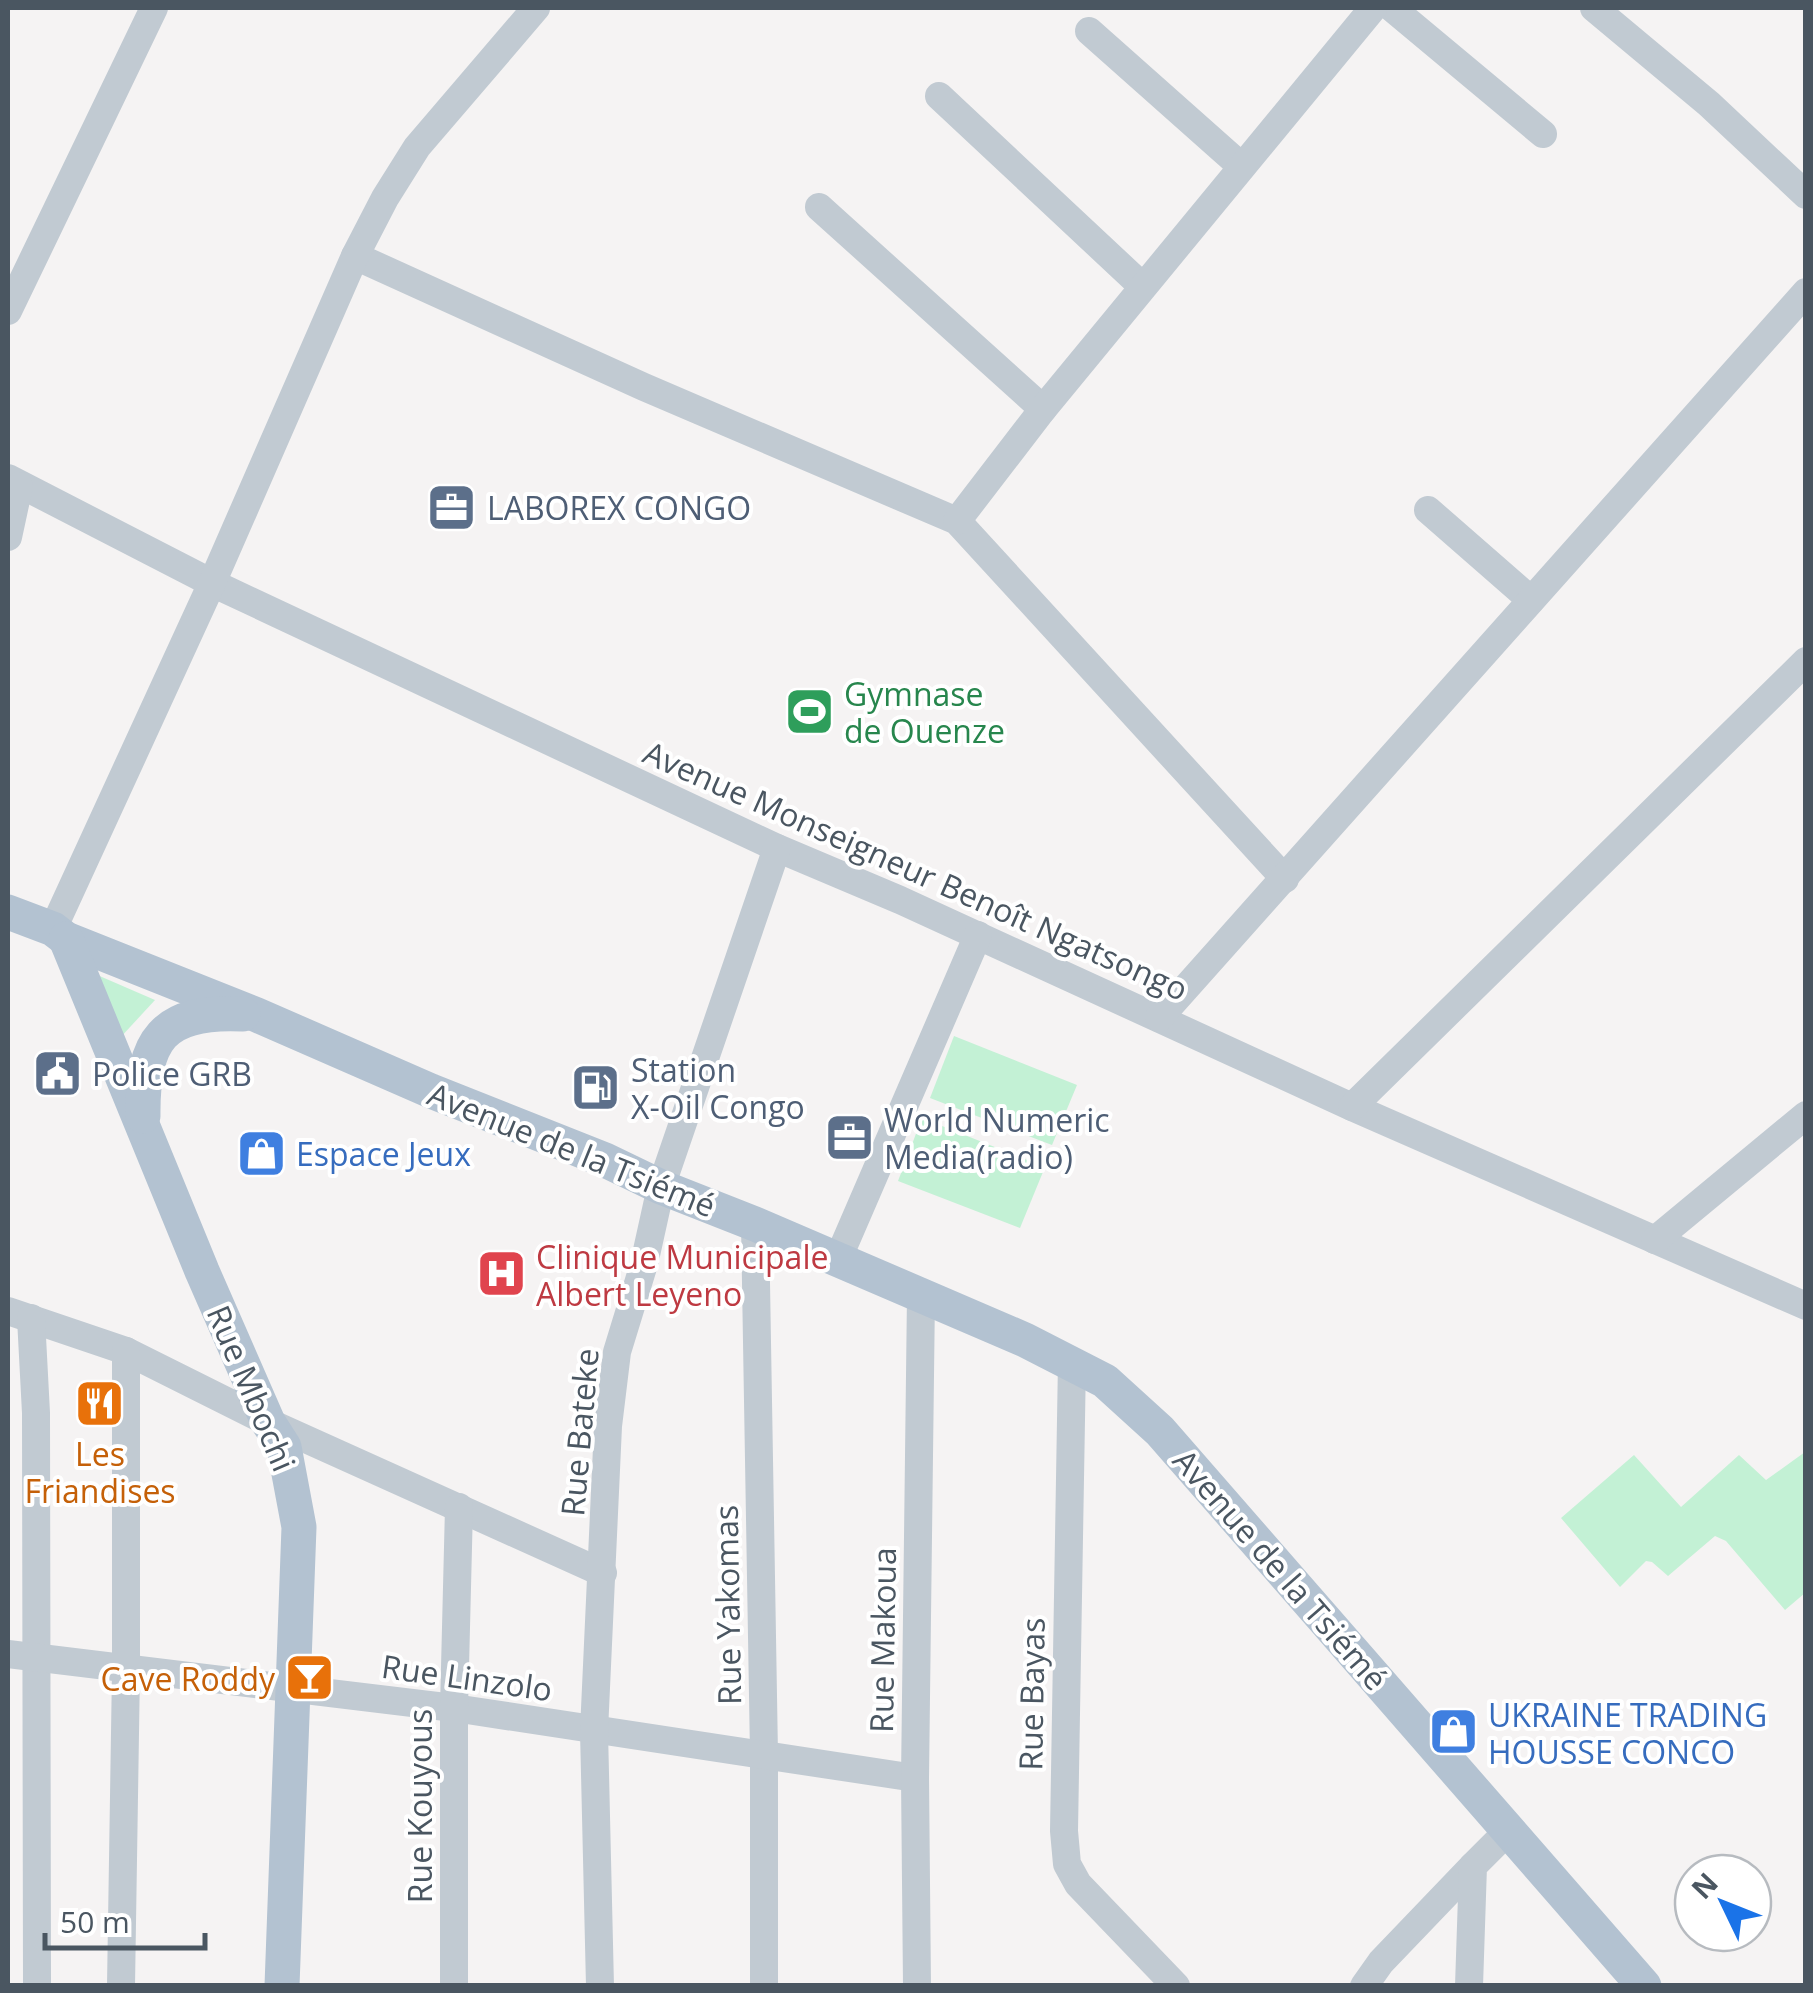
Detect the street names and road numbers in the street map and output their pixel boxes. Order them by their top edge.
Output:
street label: Avenue Monseigneur Benoît Ngatsongo [637,730,1195,1010]
street label: Avenue de la Tsiémé [422,1072,722,1226]
street label: Rue Mbochi [198,1298,306,1478]
street label: Rue Bateke [550,1346,608,1518]
street label: Avenue de la Tsiémé [1164,1439,1398,1699]
street label: Rue Yakomas [704,1505,750,1705]
street label: Rue Makoua [859,1547,905,1733]
street label: Rue Bayas [1008,1617,1054,1771]
street label: Rue Linzolo [379,1644,555,1710]
street label: Rue Kouyous [398,1709,441,1903]

